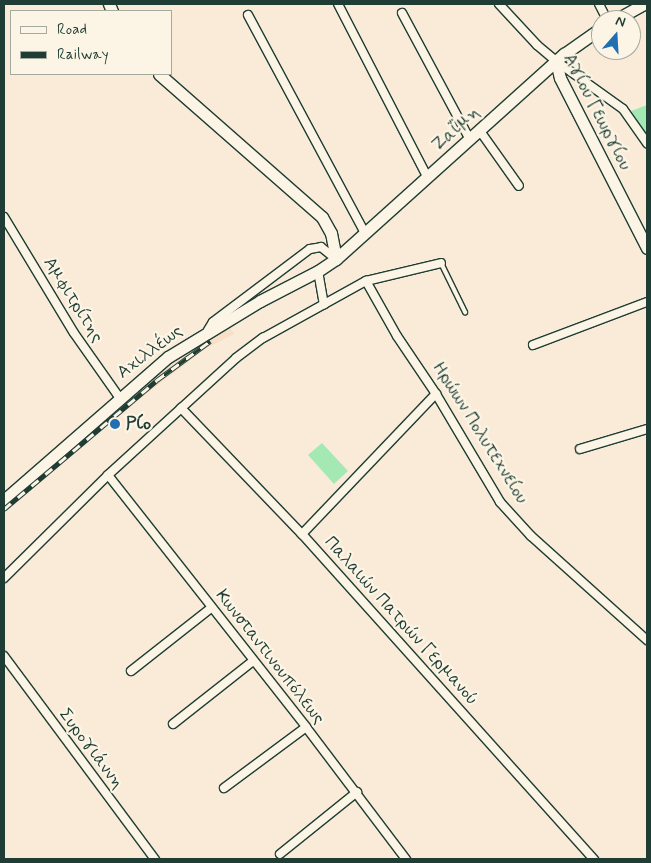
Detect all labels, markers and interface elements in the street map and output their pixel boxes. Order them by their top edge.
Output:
legend [10,10,172,75]
north arrow [591,10,641,60]
text: N [613,12,628,32]
text: Road [57,20,87,40]
text: Railway [57,45,109,65]
street label: Αγίου Γεωργίου [558,50,636,174]
street label: Ζαΐμη [428,102,484,156]
street label: Αμφιτρίτης [38,253,108,347]
street label: Αχιλλέως [113,320,187,384]
street label: Ηρώων Πολυτεχνείου [428,358,532,508]
place label: Ρίο [126,413,151,435]
marker: Ρίο [108,417,122,431]
street label: Παλαιών Πατρών Γερμανού [319,532,483,710]
street label: Κωνσταντινουπόλεως [211,585,329,729]
street label: Συρογιάννη [54,705,128,793]

